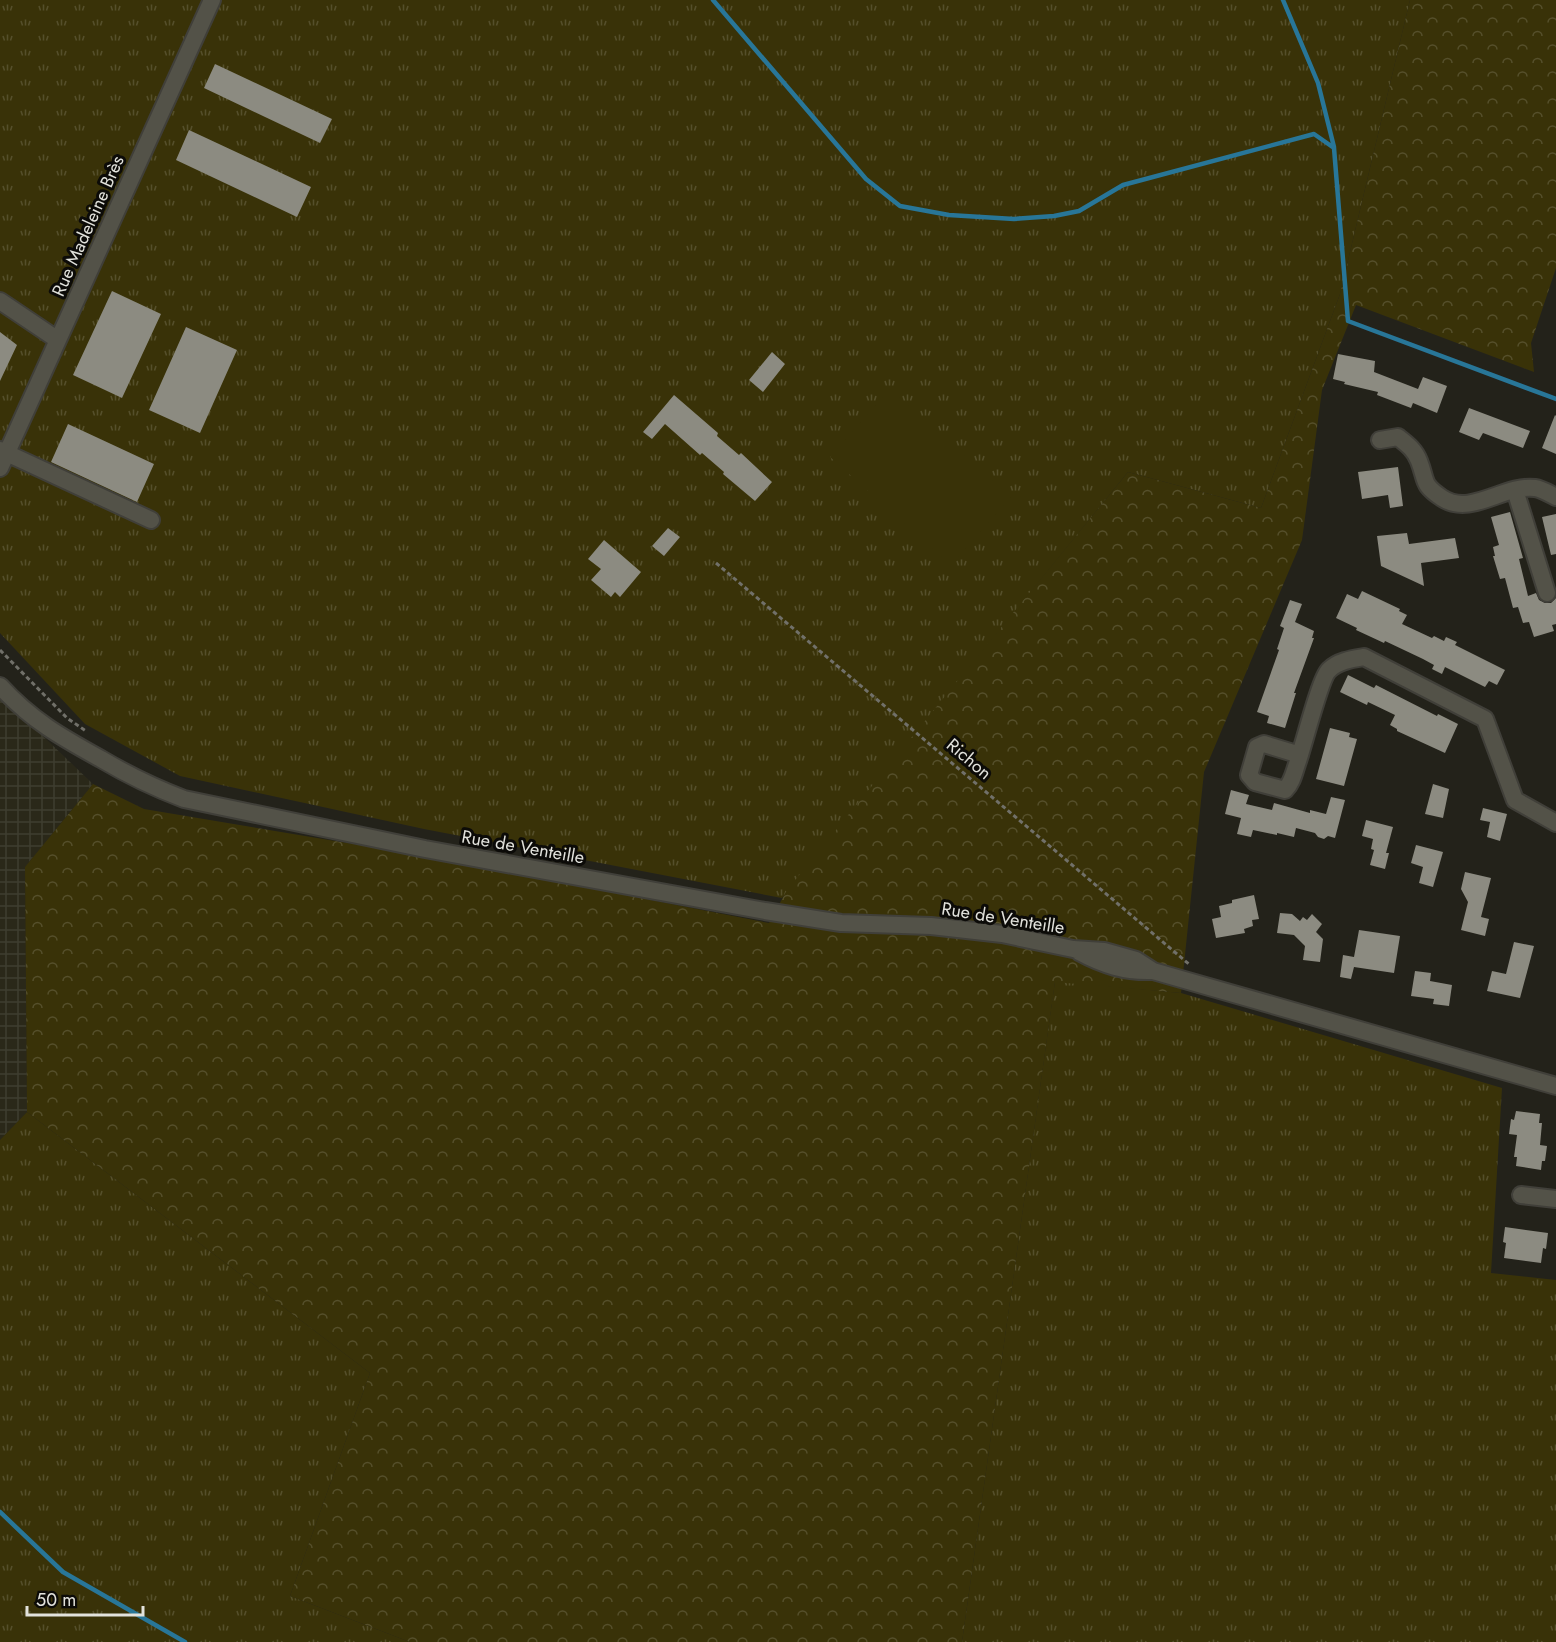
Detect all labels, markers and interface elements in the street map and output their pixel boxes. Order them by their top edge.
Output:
street label: Rue Madeleine Brès [45,151,131,301]
street label: Richon [941,732,997,786]
street label: Rue de Venteille [460,823,586,871]
street label: Rue de Venteille [940,895,1066,941]
scale bar [27,1579,142,1617]
text: 50 m [36,1587,76,1613]

